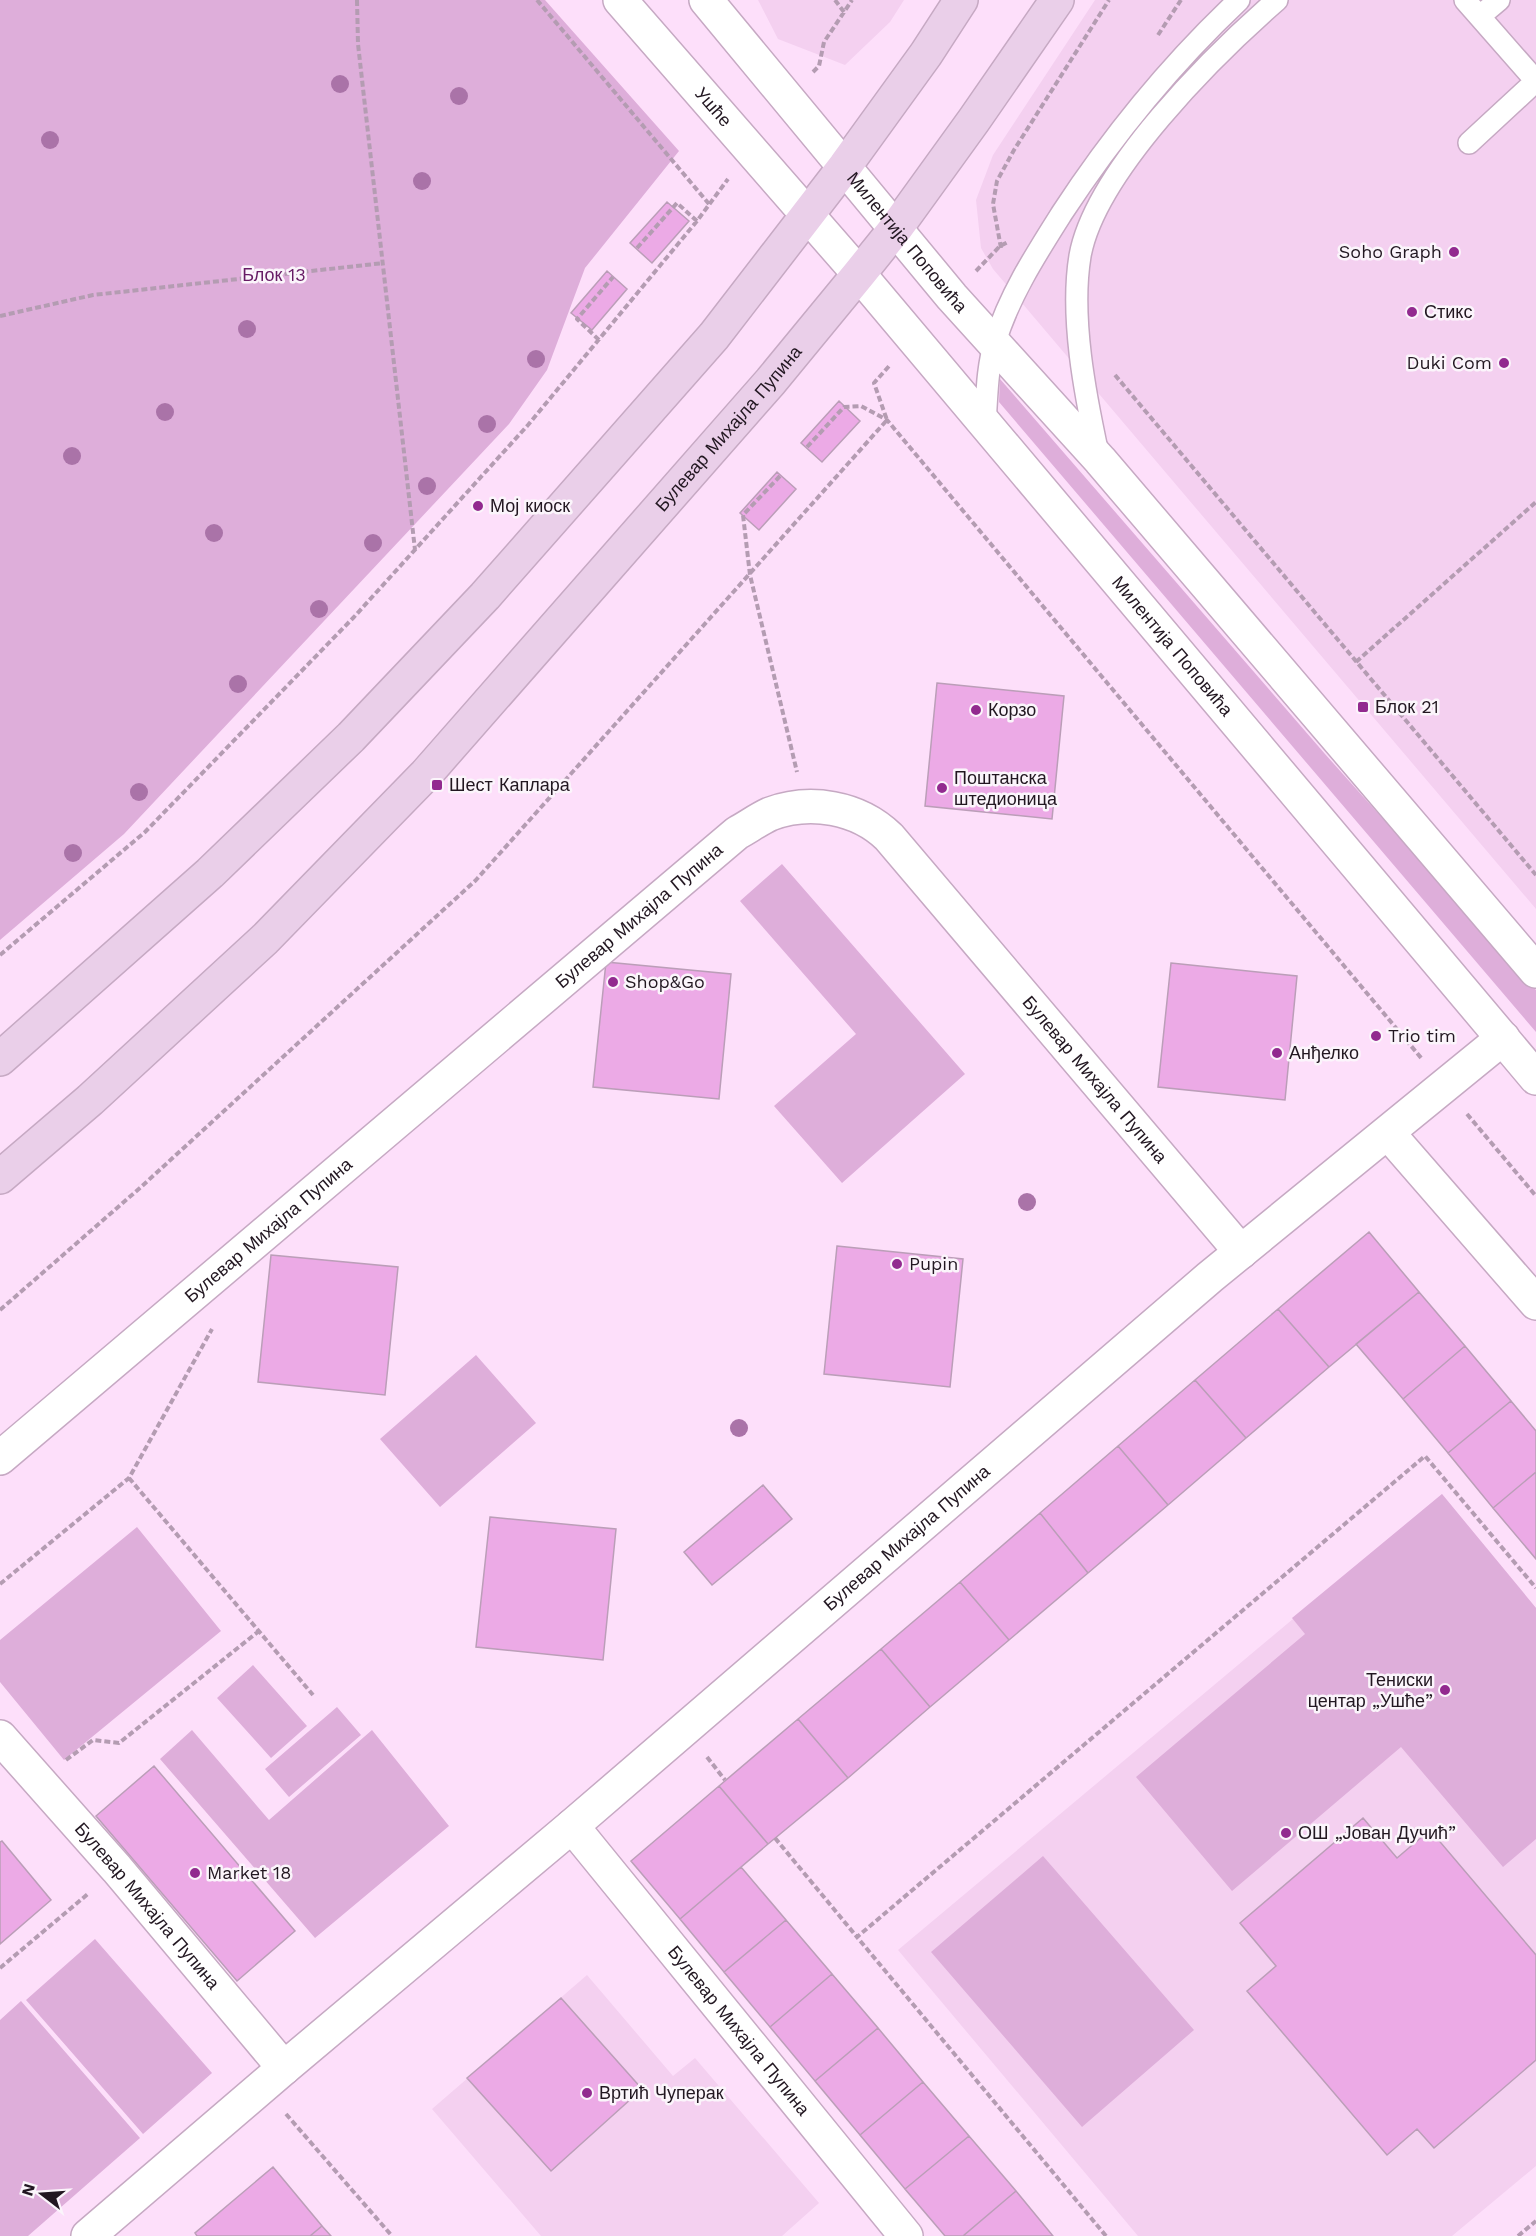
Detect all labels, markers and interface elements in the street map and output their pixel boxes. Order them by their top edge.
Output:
street label: Ушће [691,83,736,131]
street label: Милентија Поповића [843,168,973,317]
place label: Soho Graph [1339,241,1442,262]
marker: Soho Graph [1447,245,1461,259]
park label: Блок 13 [242,264,306,285]
place label: Стикс [1424,301,1472,322]
marker: Стикс [1405,305,1419,319]
street label: Булевар Михајла Пупина [651,340,806,515]
place label: Duki Com [1406,352,1492,373]
marker: Duki Com [1497,356,1511,370]
place label: Мој киоск [490,495,570,516]
marker: Мој киоск [471,499,485,513]
street label: Милентија Поповића [1108,572,1238,721]
place label: Блок 21 [1375,696,1439,717]
place label: Корзо [988,699,1036,720]
marker: Блок 21 [1356,700,1370,714]
marker: Корзо [969,703,983,717]
place label: Поштанска штедионица [954,767,1058,809]
place label: Шест Каплара [449,774,571,795]
marker: Шест Каплара [430,778,444,792]
marker: Поштанска штедионица [935,781,949,795]
street label: Булевар Михајла Пупина [551,838,727,992]
place label: Shop&Go [625,971,705,992]
marker: Shop&Go [606,975,620,989]
street label: Булевар Михајла Пупина [1018,991,1172,1168]
place label: Trio tim [1388,1025,1456,1046]
marker: Trio tim [1369,1029,1383,1043]
place label: Анђелко [1289,1042,1359,1063]
marker: Анђелко [1270,1046,1284,1060]
street label: Булевар Михајла Пупина [180,1153,357,1307]
place label: Pupin [909,1253,958,1274]
marker: Pupin [890,1257,904,1271]
street label: Булевар Михајла Пупина [819,1460,995,1615]
place label: Тениски центар „Ушће” [1308,1669,1433,1711]
marker: Тениски центар „Ушће” [1438,1683,1452,1697]
street label: Булевар Михајла Пупина [71,1818,225,1994]
place label: ОШ „Јован Дучић” [1298,1822,1456,1843]
marker: ОШ „Јован Дучић” [1279,1826,1293,1840]
place label: Market 18 [207,1862,291,1883]
marker: Market 18 [188,1866,202,1880]
street label: Булевар Михајла Пупина [664,1941,815,2120]
place label: Вртић Чуперак [599,2082,724,2103]
marker: Вртић Чуперак [580,2086,594,2100]
north arrow [12,2164,72,2224]
text: N [17,2181,39,2198]

